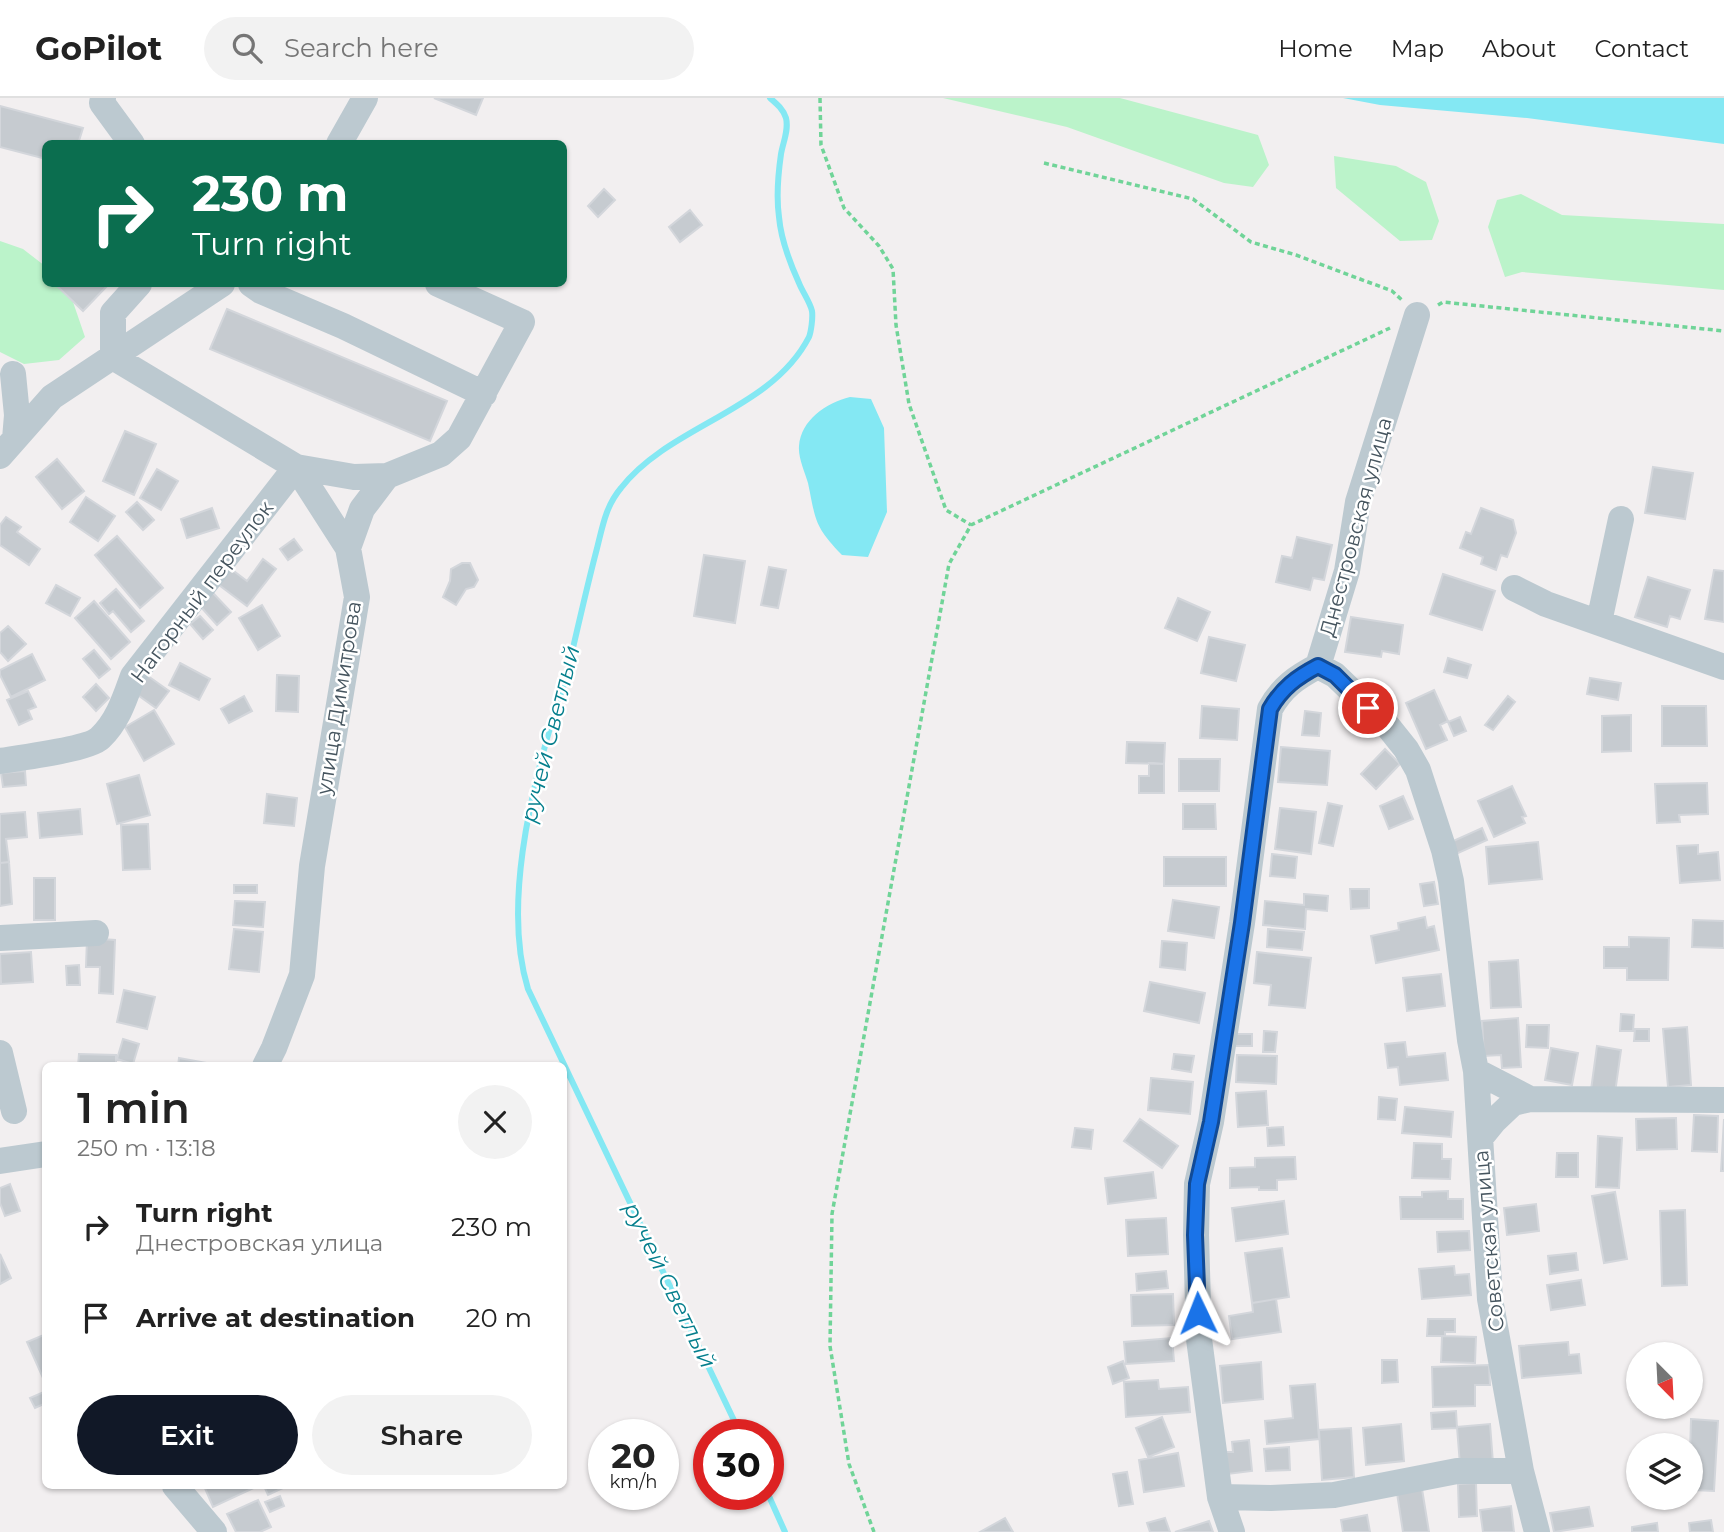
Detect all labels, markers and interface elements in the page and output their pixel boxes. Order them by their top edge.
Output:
search box [204,17,694,80]
text: GoPilot [35,28,162,68]
icon: search [228,29,266,67]
text: Search here [284,32,439,64]
text: Home [1278,34,1353,63]
text: Map [1391,34,1444,63]
text: About [1482,34,1556,63]
text: Contact [1594,34,1689,63]
text: 230 m [192,164,348,223]
icon: right [77,168,168,259]
text: Turn right [192,224,352,263]
street label: Днестровская улица [1314,415,1397,639]
street label: Нагорный переулок [125,496,278,688]
street label: улица Димитрова [311,599,366,798]
water label: ручей Светлый [514,643,586,825]
pin [1338,678,1398,738]
icon: arrive [1349,689,1387,727]
text: 1 min [77,1082,190,1134]
button: close [458,1085,532,1159]
text: 250 m · 13:18 [77,1134,216,1162]
street label: Советская улица [1468,1149,1509,1333]
text: Turn right [136,1197,272,1229]
water label: ручей Светлый [618,1197,722,1373]
icon: right [77,1208,115,1246]
text: 230 m [451,1211,532,1243]
text: Днестровская улица [136,1229,383,1257]
position arrow [1161,1276,1235,1350]
icon: arrive [77,1299,115,1337]
text: Arrive at destination [136,1302,415,1334]
text: 20 m [466,1302,532,1334]
north arrow [1626,1342,1703,1419]
map controls [1626,1342,1703,1510]
button: Exit [77,1395,298,1475]
button: Share [312,1395,532,1475]
speed limit sign: 30 [693,1419,784,1510]
button: layers [1626,1433,1703,1510]
text: 20 [611,1434,656,1477]
text: km/h [609,1471,658,1493]

